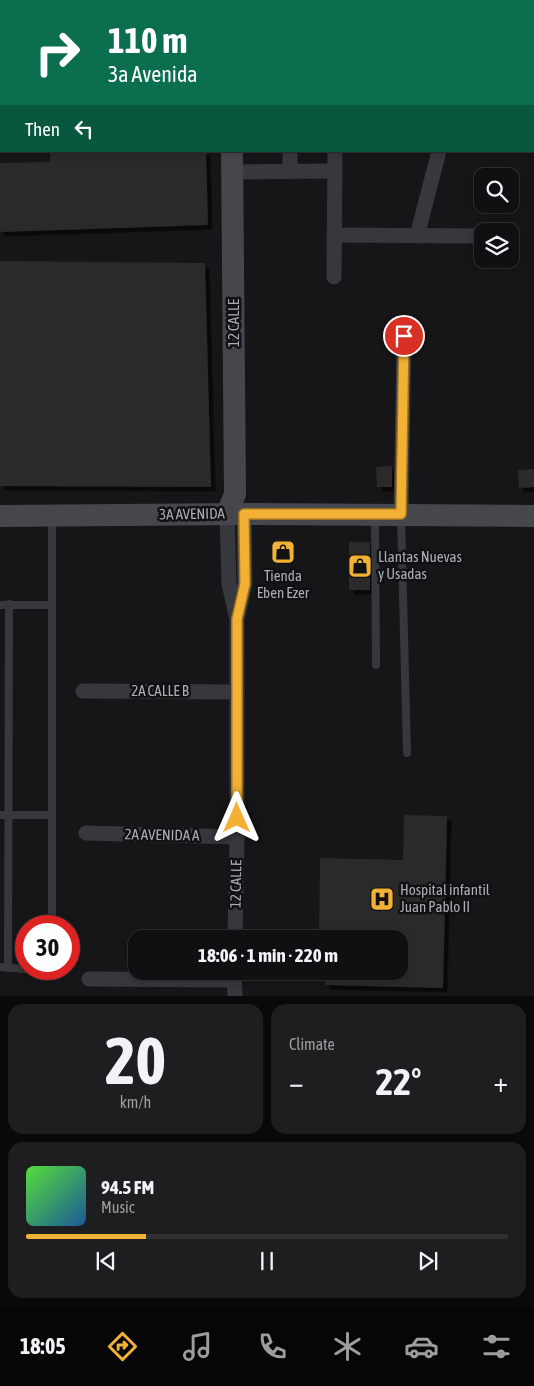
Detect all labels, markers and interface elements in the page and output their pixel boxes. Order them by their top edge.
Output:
icon: right [25,20,90,85]
text: 110 m [108,20,187,60]
text: 3a Avenida [108,61,198,87]
icon: left [70,115,98,143]
text: Then [25,118,60,140]
map controls [474,168,519,268]
button: search [474,168,519,213]
button: layers [474,223,519,268]
street label: 12 CALLE [225,298,242,347]
pin [383,315,425,357]
icon: arrive [390,322,418,350]
street label: 3A AVENIDA [159,504,226,523]
shop icon: Tienda Eben Ezer [270,539,296,565]
place label: Llantas Nuevas y Usadas [378,548,462,582]
shop icon: Llantas Nuevas y Usadas [347,553,373,579]
place label: Tienda Eben Ezer [257,567,310,601]
street label: 2A CALLE B [131,682,189,699]
position arrow [210,791,262,843]
street label: 2A AVENIDA A [124,825,200,844]
street label: 12 CALLE [227,859,244,908]
place label: Hospital infantil Juan Pablo II [400,881,490,915]
hospital icon: Hospital infantil Juan Pablo II [369,886,395,912]
speed limit sign: 30 [15,915,80,980]
text: 18:06 · 1 min · 220 m [198,944,338,966]
text: 20 [105,1023,166,1098]
text: Climate [289,1035,335,1053]
text: 22° [375,1060,422,1103]
text: − [289,1066,304,1098]
text: + [493,1066,508,1098]
text: km/h [120,1093,151,1111]
text: 94.5 FM [101,1176,154,1198]
text: Music [101,1198,135,1216]
icon: previous [92,1247,120,1275]
icon: pause [253,1247,281,1275]
icon: next [414,1247,442,1275]
icon: directions [105,1329,140,1364]
icon: music [180,1329,215,1364]
icon: phone [255,1329,290,1364]
icon: climate [330,1329,365,1364]
icon: car [404,1329,439,1364]
icon: filters [479,1329,514,1364]
text: 18:05 [20,1333,66,1359]

